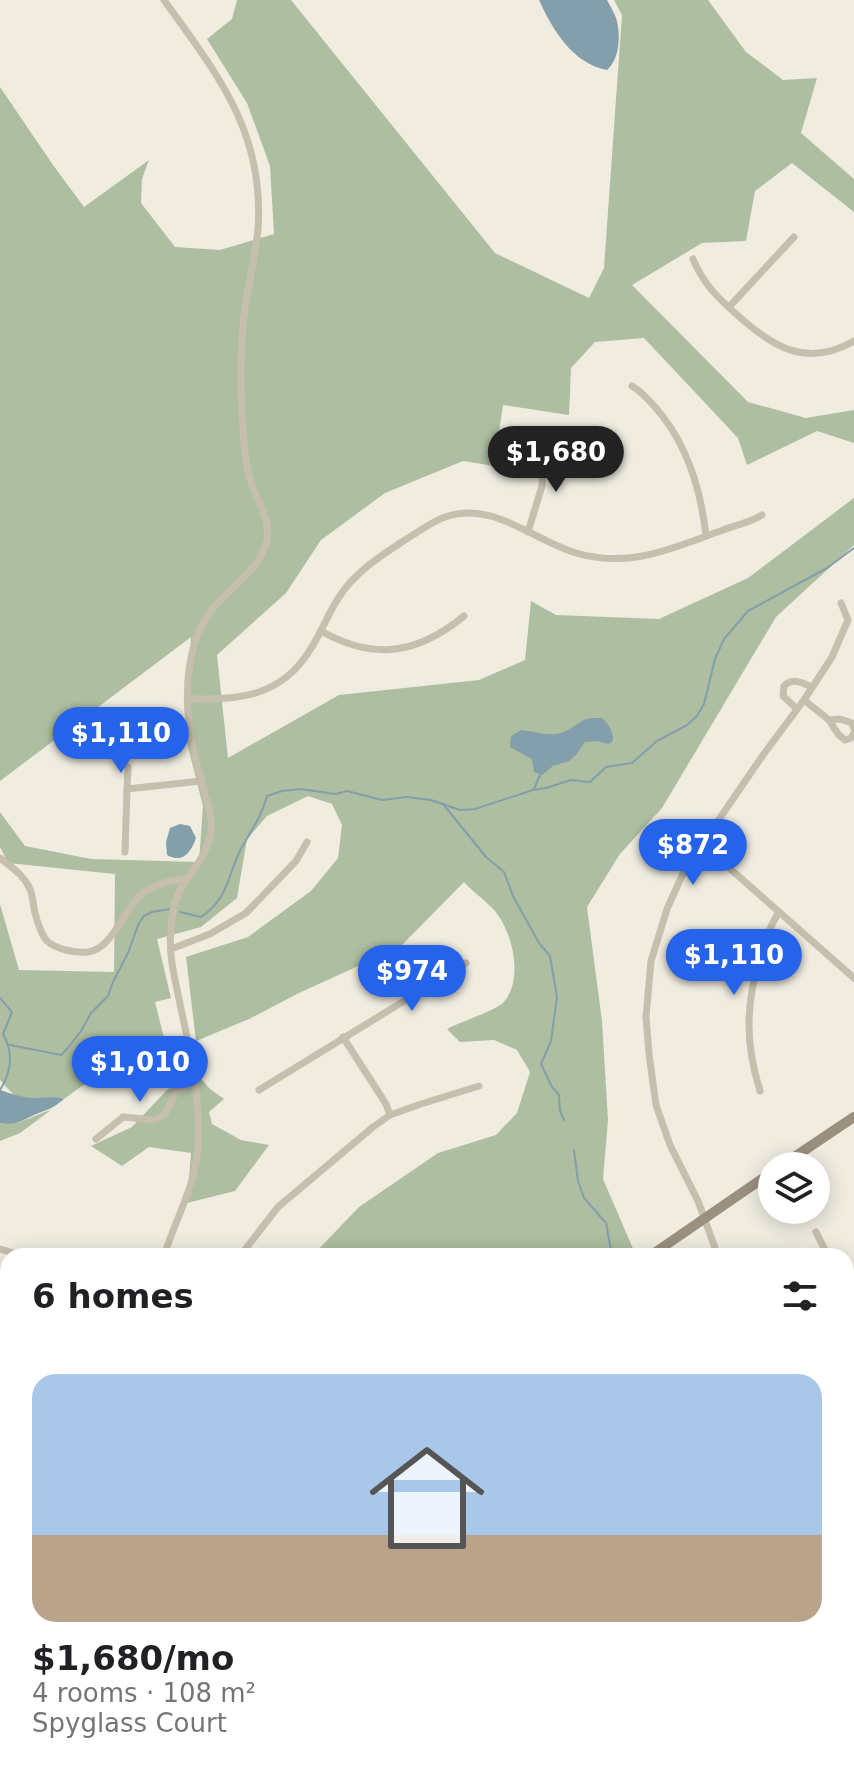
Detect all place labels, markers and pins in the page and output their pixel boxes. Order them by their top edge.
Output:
pin: $1,680 [491,426,621,494]
pin: $1,110 [56,707,186,775]
pin: $872 [646,819,740,887]
pin: $1,110 [669,929,799,997]
pin: $974 [365,945,459,1013]
pin: $1,010 [75,1036,205,1104]

